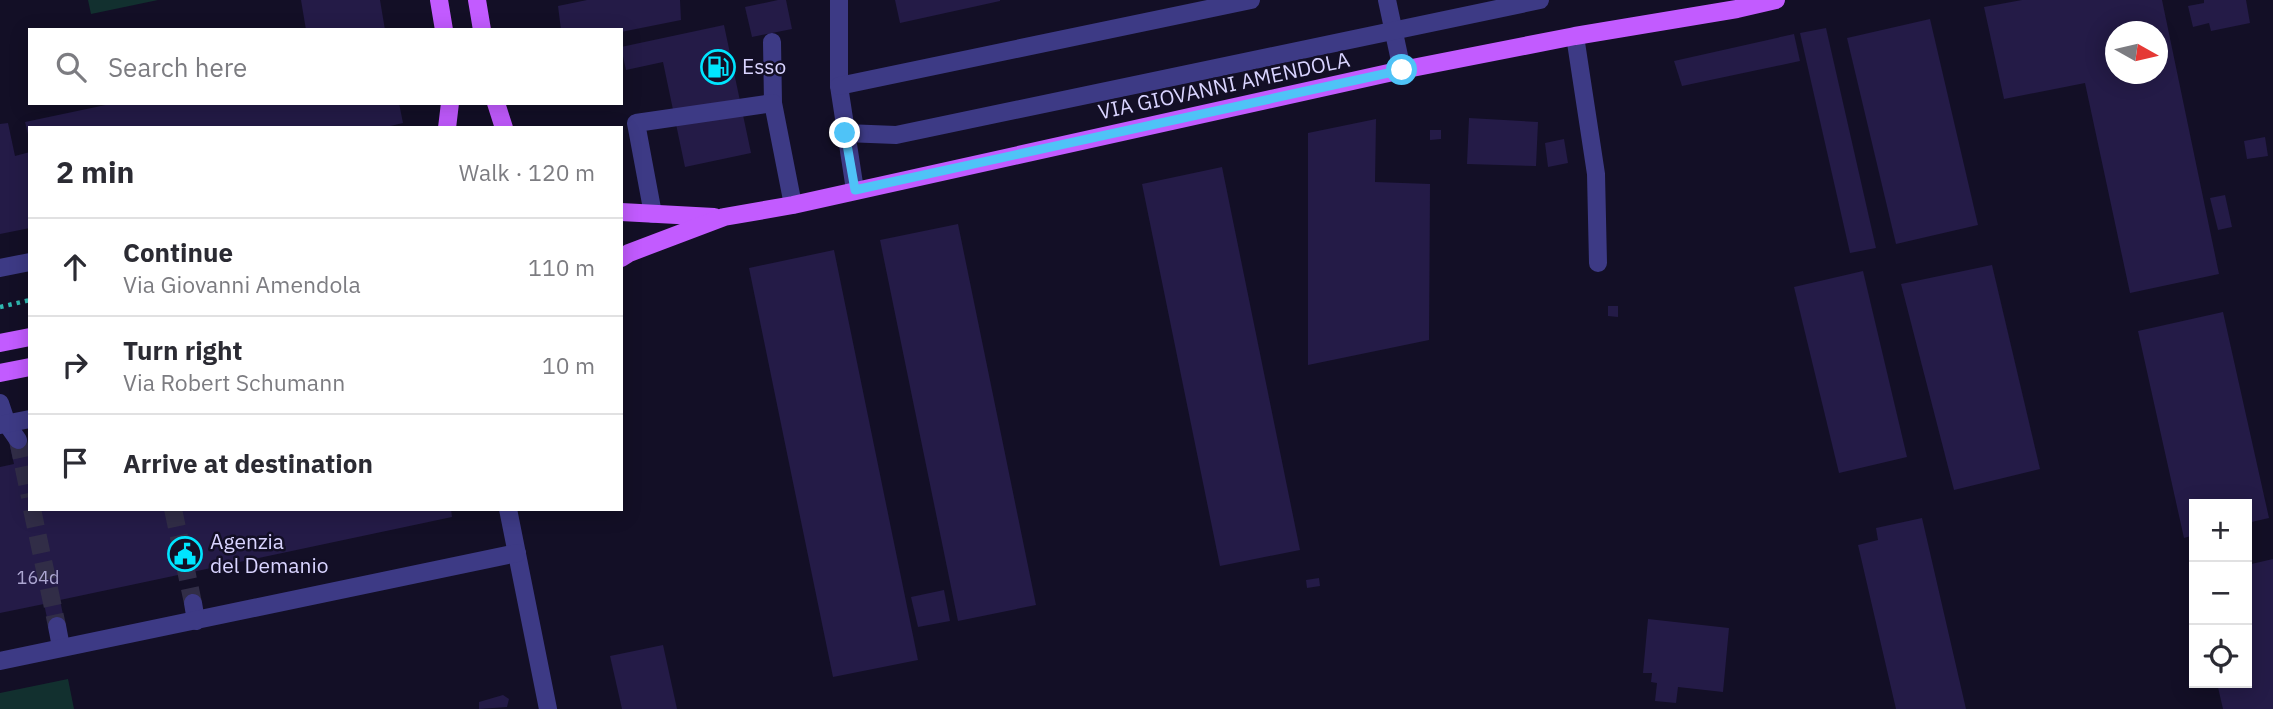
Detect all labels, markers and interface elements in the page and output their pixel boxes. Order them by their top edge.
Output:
north arrow [2105,21,2168,84]
search box [28,28,623,105]
street label: VIA GIOVANNI AMENDOLA [1095,45,1352,125]
icon: search [52,48,90,86]
fuel station icon: Esso [699,48,737,86]
text: Search here [108,50,247,84]
place label: Esso [742,52,786,80]
route start [1386,54,1417,85]
route end [829,117,860,148]
text: 2 min [56,152,134,191]
text: Walk · 120 m [459,157,595,187]
text: Continue [123,235,233,269]
icon: ahead [56,248,94,286]
text: 110 m [528,252,595,282]
text: Via Giovanni Amendola [123,269,361,299]
text: Turn right [123,333,242,367]
icon: right [56,346,94,384]
text: 10 m [542,350,595,380]
text: Via Robert Schumann [123,367,345,397]
icon: arrive [56,444,94,482]
text: Arrive at destination [123,446,373,480]
map controls [2189,499,2252,688]
button: + [2189,499,2252,562]
place label: Agenzia del Demanio [210,527,328,579]
public building icon: Agenzia del Demanio [166,535,204,573]
button: − [2189,562,2252,625]
house number: 164d [17,566,59,589]
button: locate [2189,625,2252,688]

